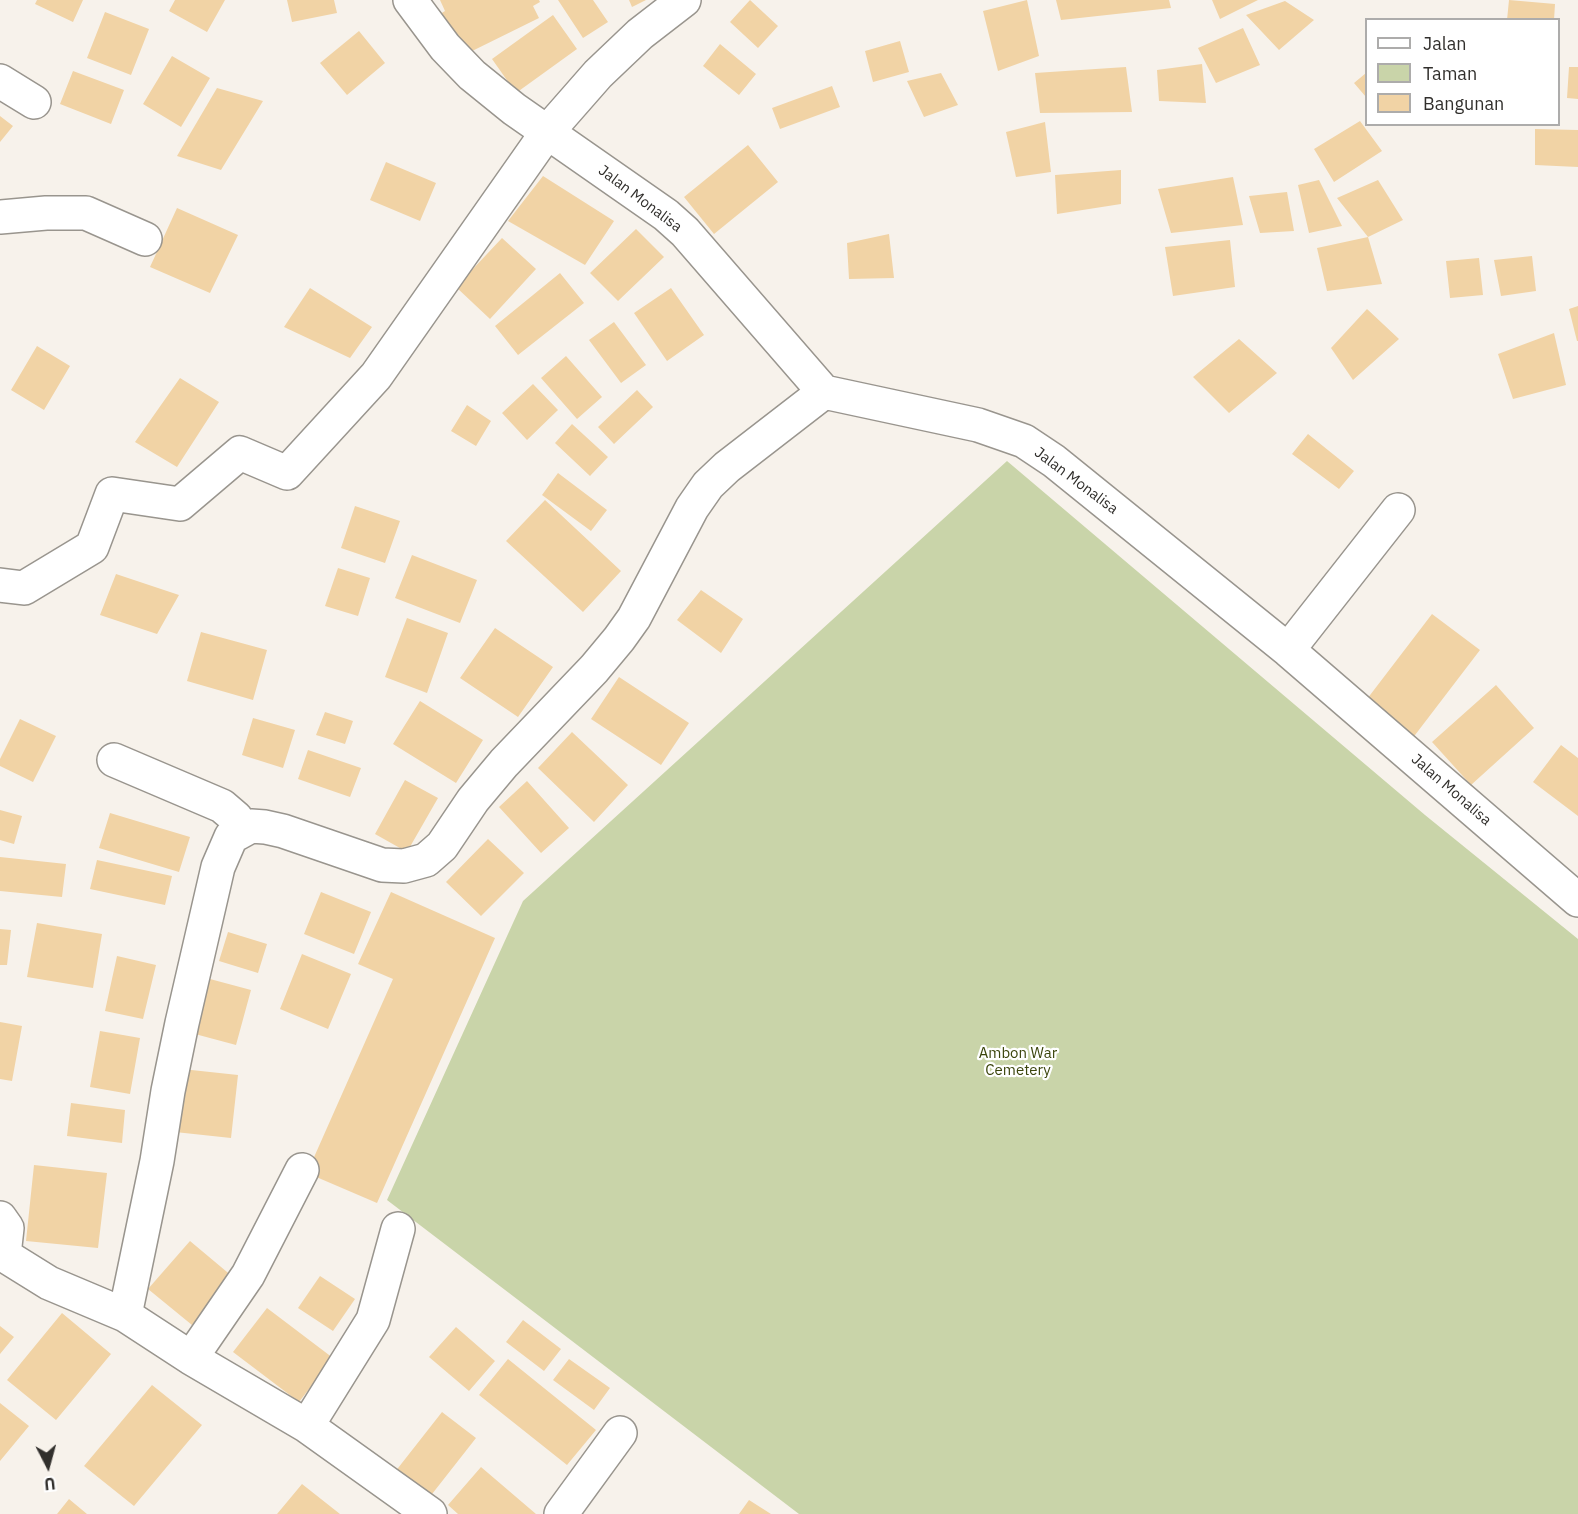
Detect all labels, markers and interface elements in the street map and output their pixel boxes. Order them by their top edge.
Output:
legend [1365,18,1560,126]
text: Jalan [1423,32,1467,55]
text: Taman [1423,62,1477,85]
text: Bangunan [1423,92,1504,115]
street label: Jalan Monalisa [595,162,685,236]
street label: Jalan Monalisa [1031,444,1121,518]
street label: Jalan Monalisa [1407,750,1495,830]
park label: Ambon War Cemetery [979,1045,1057,1080]
north arrow [18,1436,78,1496]
text: U [43,1473,56,1494]

